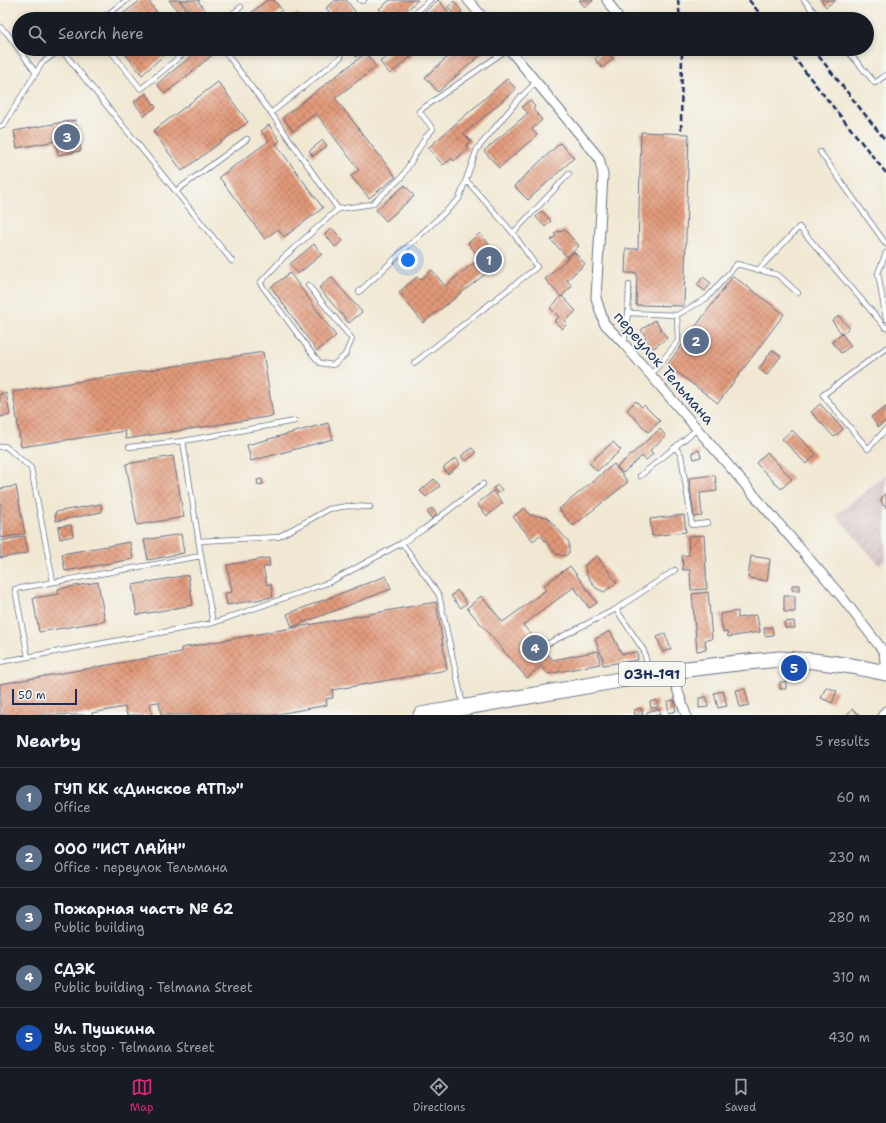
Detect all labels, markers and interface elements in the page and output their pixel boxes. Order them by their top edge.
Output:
search box [12,12,874,56]
icon: search [26,23,48,45]
text: Search here [58,24,144,44]
pin: 3 [54,122,80,152]
pin: 1 [476,245,502,275]
your location [398,250,418,270]
street label: переулок Тельмана [609,307,719,429]
pin: 2 [683,326,709,356]
pin: 4 [522,633,548,663]
pin: 5 [781,653,807,683]
road number: 03Н-191 [619,662,685,686]
scale bar [12,687,77,706]
text: 50 m [18,688,46,703]
text: Nearby [16,730,81,752]
text: 5 results [815,733,870,750]
text: ГУП КК «Динское АТП»" [54,779,244,799]
text: 1 [26,789,32,806]
text: 60 m [837,789,870,806]
text: Office [54,799,91,816]
text: ООО "ИСТ ЛАЙН" [54,839,186,859]
text: 2 [24,849,34,866]
text: 230 m [828,849,870,866]
text: Office · переулок Тельмана [54,859,228,876]
text: Пожарная часть № 62 [54,899,234,919]
text: 3 [24,909,34,926]
text: 280 m [828,909,870,926]
text: Public building [54,919,145,936]
text: СДЭК [54,959,95,979]
text: 4 [24,969,34,986]
text: 310 m [832,969,870,986]
text: Public building · Telmana Street [54,979,253,996]
text: Ул. Пушкина [54,1019,155,1039]
text: 5 [25,1029,33,1046]
text: 430 m [828,1029,870,1046]
text: Bus stop · Telmana Street [54,1039,215,1056]
tab: Map [130,1076,153,1115]
tab: Directions [413,1076,465,1115]
tab: Saved [725,1076,756,1115]

